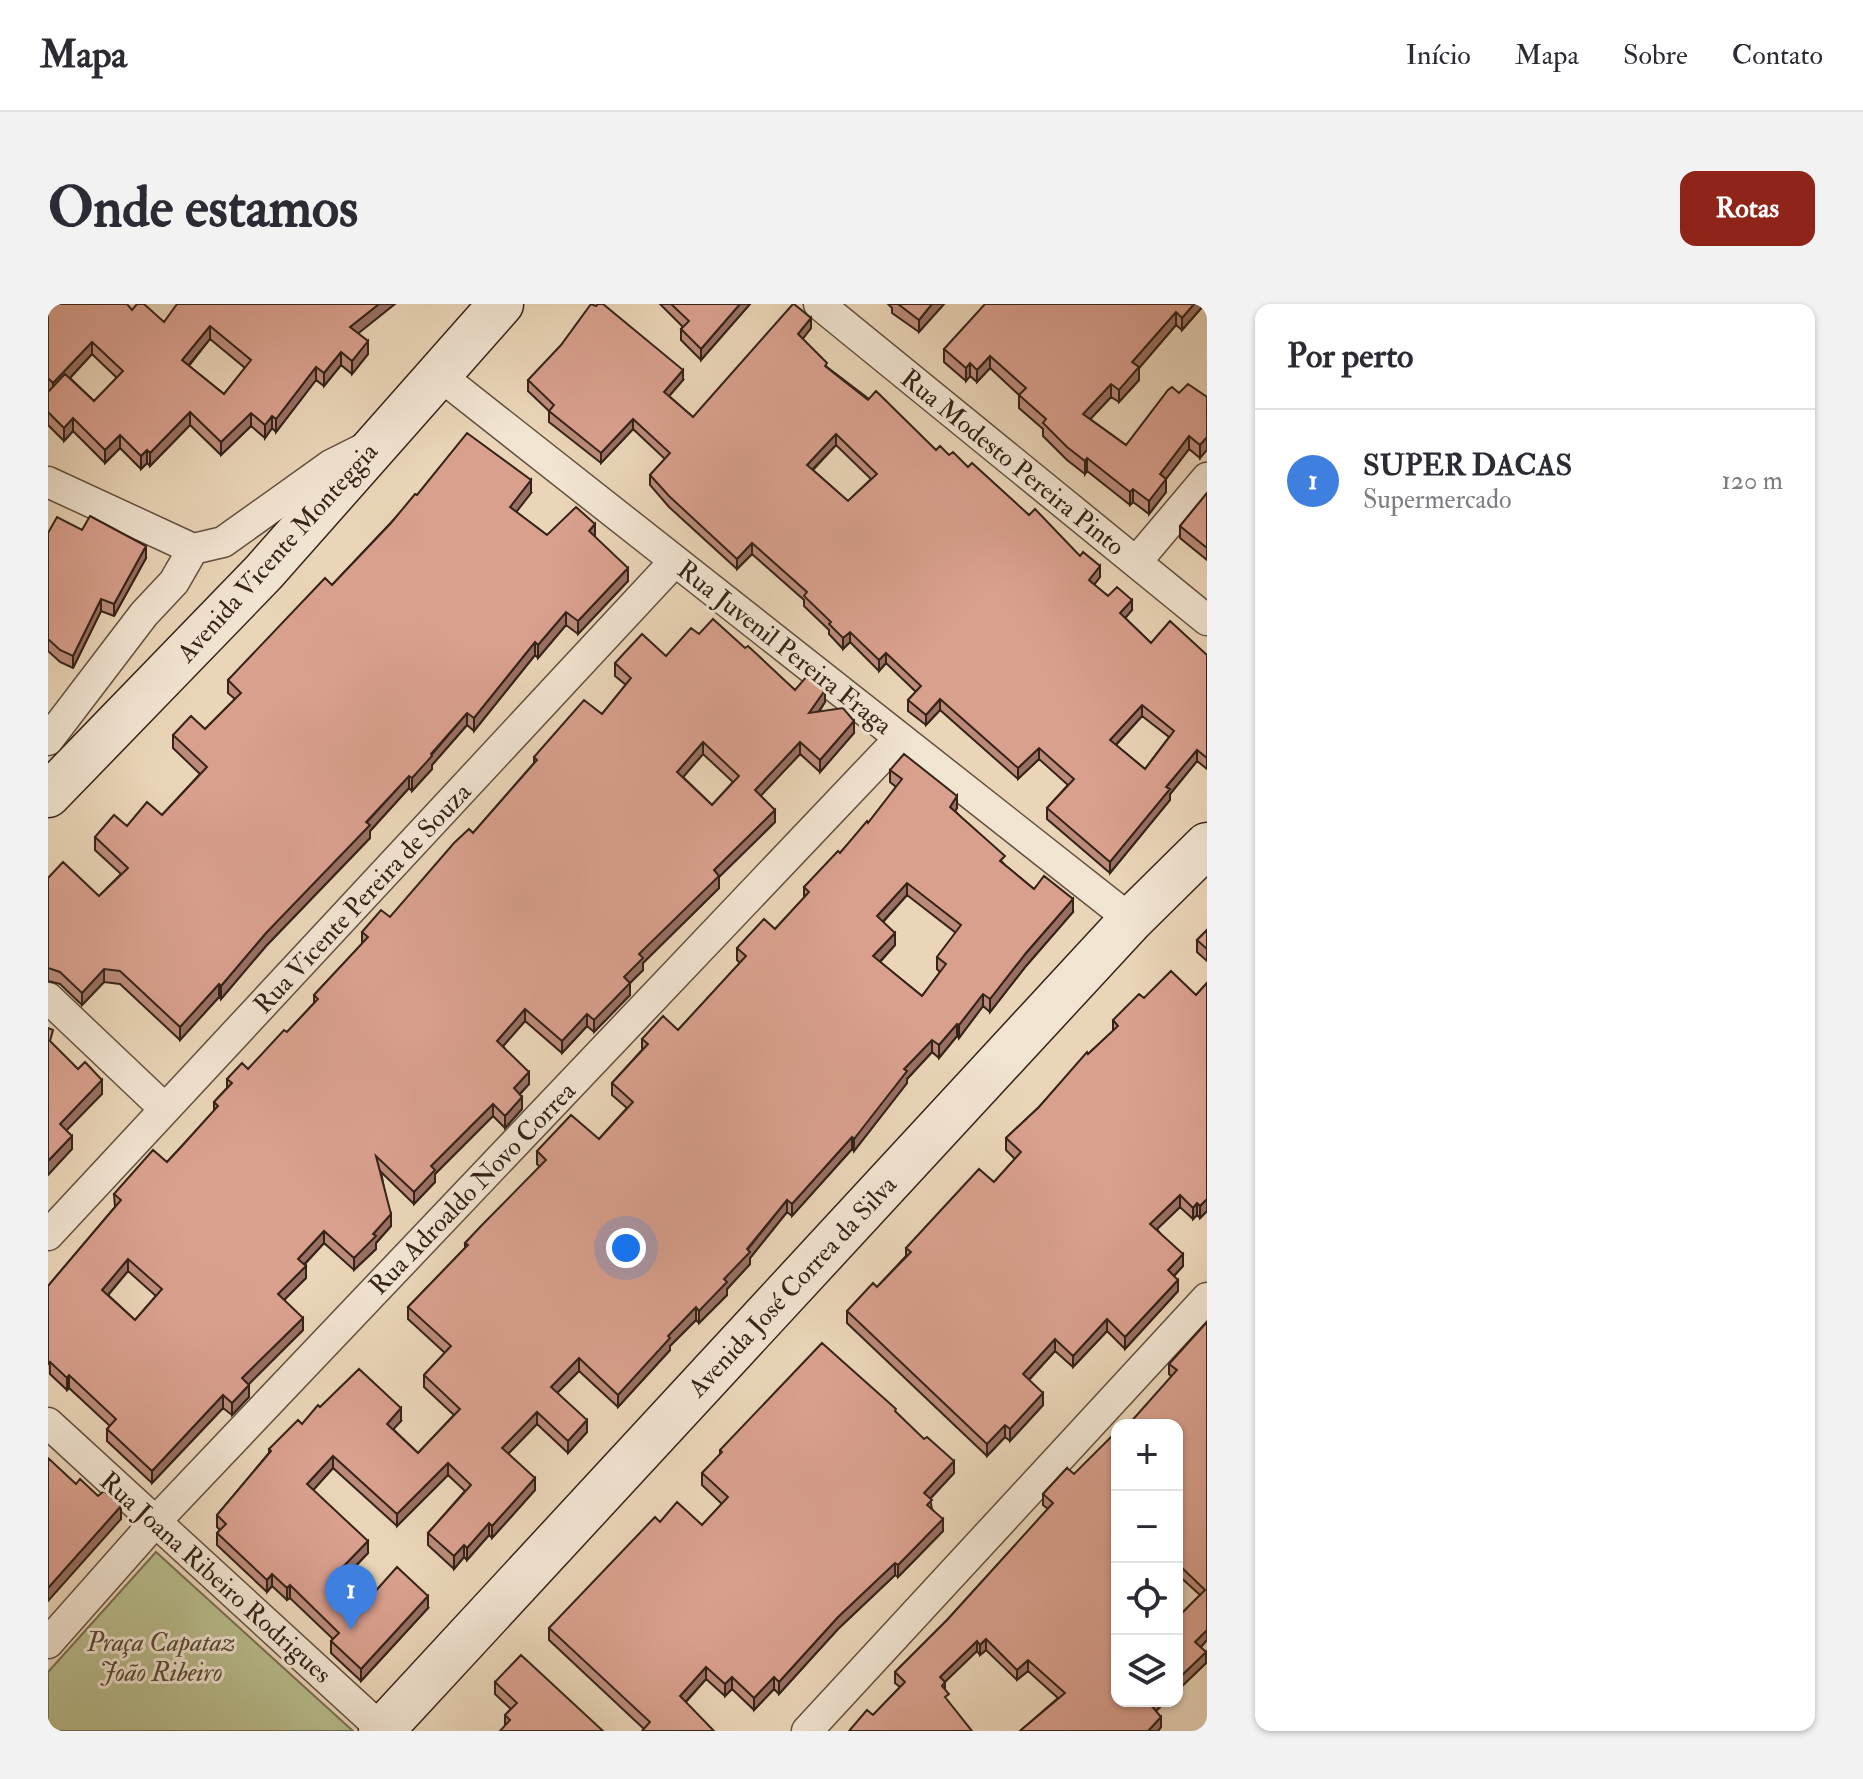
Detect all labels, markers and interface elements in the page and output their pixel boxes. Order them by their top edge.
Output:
text: Mapa [40,31,127,79]
text: Início [1406,38,1471,73]
text: Mapa [1515,38,1579,73]
text: Sobre [1623,38,1688,73]
text: Contato [1732,38,1823,73]
button: Rotas [1680,171,1815,246]
text: Onde estamos [48,173,358,244]
text: Por perto [1287,335,1413,378]
street label: Rua Modesto Pereira Pinto [894,363,1131,563]
street label: Avenida Vicente Monteggia [170,436,385,670]
text: SUPER DACAS [1363,447,1572,484]
text: 1 [1308,465,1318,497]
text: 120 m [1722,465,1783,497]
text: Supermercado [1363,484,1512,516]
street label: Rua Juvenil Pereira Fraga [671,554,898,742]
street label: Rua Vicente Pereira de Souza [247,776,478,1021]
street label: Rua Adroaldo Novo Correa [363,1075,583,1302]
street label: Avenida José Correa da Silva [681,1169,904,1405]
your location [606,1228,646,1268]
map controls [1111,1419,1183,1707]
button: + [1111,1419,1183,1491]
street label: Rua Joana Ribeiro Rodrigues [93,1465,338,1690]
button: − [1111,1491,1183,1563]
button: locate [1111,1563,1183,1635]
pin: 1 [325,1564,377,1630]
park label: Praça Capataz João Ribeiro [86,1627,235,1689]
button: layers [1111,1635,1183,1707]

